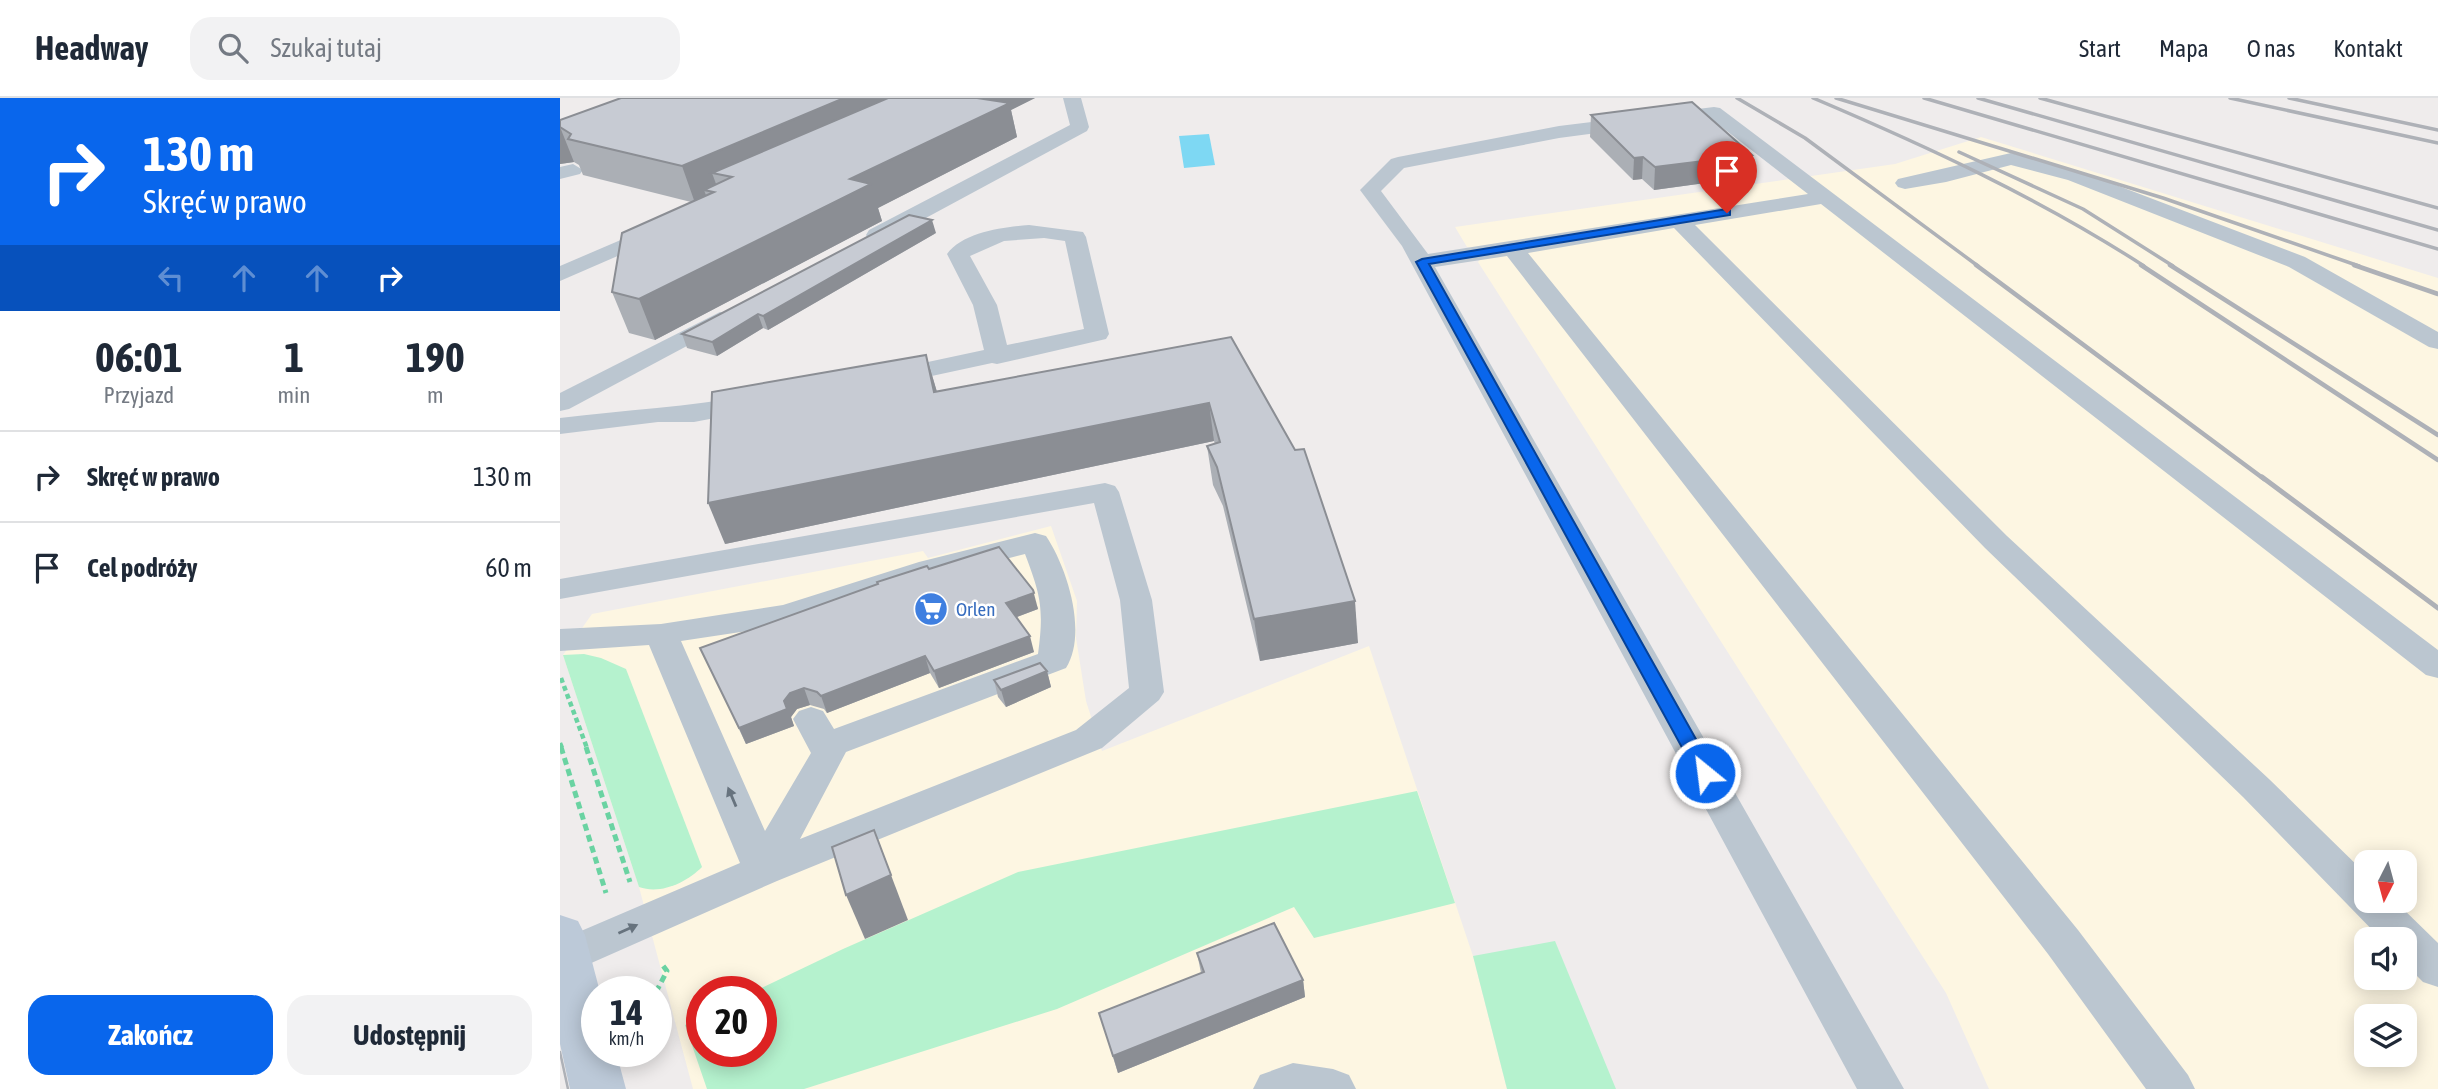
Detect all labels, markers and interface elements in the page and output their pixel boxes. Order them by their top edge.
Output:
search box [190,17,680,80]
text: Headway [35,29,148,67]
icon: search [214,29,252,67]
text: Szukaj tutaj [270,33,382,63]
text: Start [2079,35,2121,62]
text: Mapa [2159,35,2209,62]
text: O nas [2247,35,2295,62]
text: Kontakt [2333,35,2403,62]
text: 130 m [143,125,254,181]
icon: right [28,126,119,217]
pin [1697,141,1757,213]
icon: arrive [1708,152,1746,190]
text: Skręć w prawo [143,183,307,220]
icon: left [152,259,190,297]
icon: ahead [225,259,263,297]
icon: ahead [298,259,336,297]
icon: right [371,259,409,297]
text: 06:01 [95,333,182,381]
text: 1 [284,333,304,381]
text: 190 [406,333,465,381]
text: Przyjazd [103,382,174,408]
text: min [278,382,311,408]
text: m [427,382,444,408]
icon: right [28,458,66,496]
text: Skręć w prawo [87,462,220,492]
text: 130 m [473,462,532,492]
icon: arrive [28,549,66,587]
text: Cel podróży [87,553,198,583]
text: 60 m [485,553,532,583]
supermarket icon: Orlen [912,590,950,628]
place label: Orlen [956,598,995,620]
position arrow [1668,736,1742,810]
one-way arrow [726,786,737,807]
north arrow [2354,850,2417,914]
map controls [2354,850,2417,1067]
one-way arrow [618,924,639,935]
button: sound [2354,927,2417,990]
speed limit sign: 20 [686,976,777,1067]
text: 14 [610,992,643,1032]
button: Zakończ [28,995,273,1075]
button: Udostępnij [287,995,532,1075]
button: layers [2354,1004,2417,1067]
text: km/h [609,1028,644,1049]

